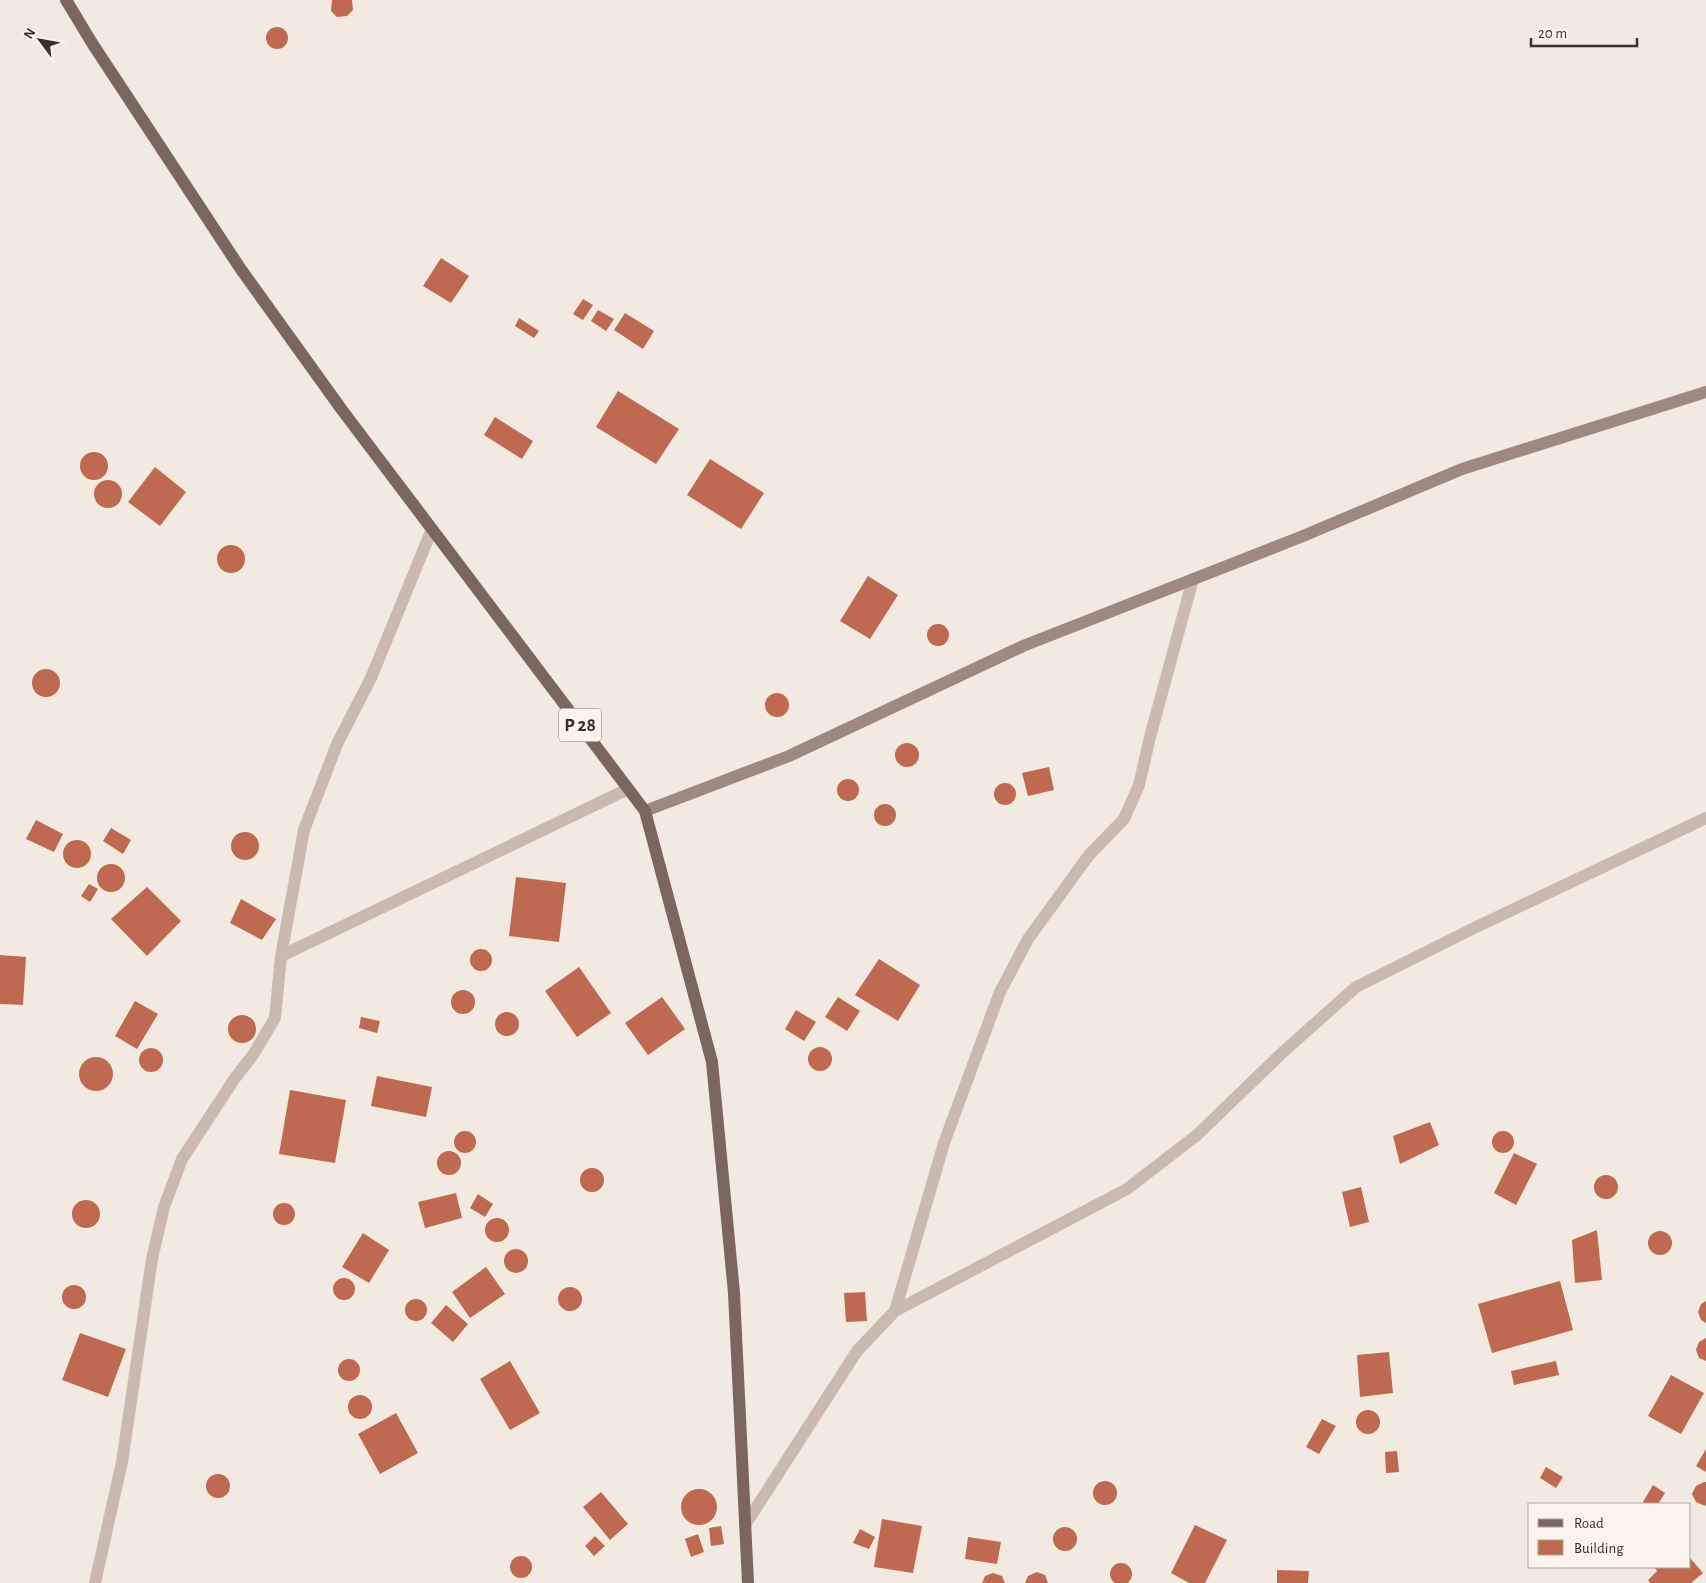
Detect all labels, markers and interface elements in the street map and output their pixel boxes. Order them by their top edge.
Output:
north arrow [15,15,65,65]
scale bar [1531,15,1637,47]
text: N [21,26,38,41]
text: 20 m [1538,26,1567,41]
road number: P 28 [559,708,601,742]
legend [1528,1503,1691,1568]
text: Road [1574,1516,1604,1531]
text: Building [1574,1541,1624,1556]

